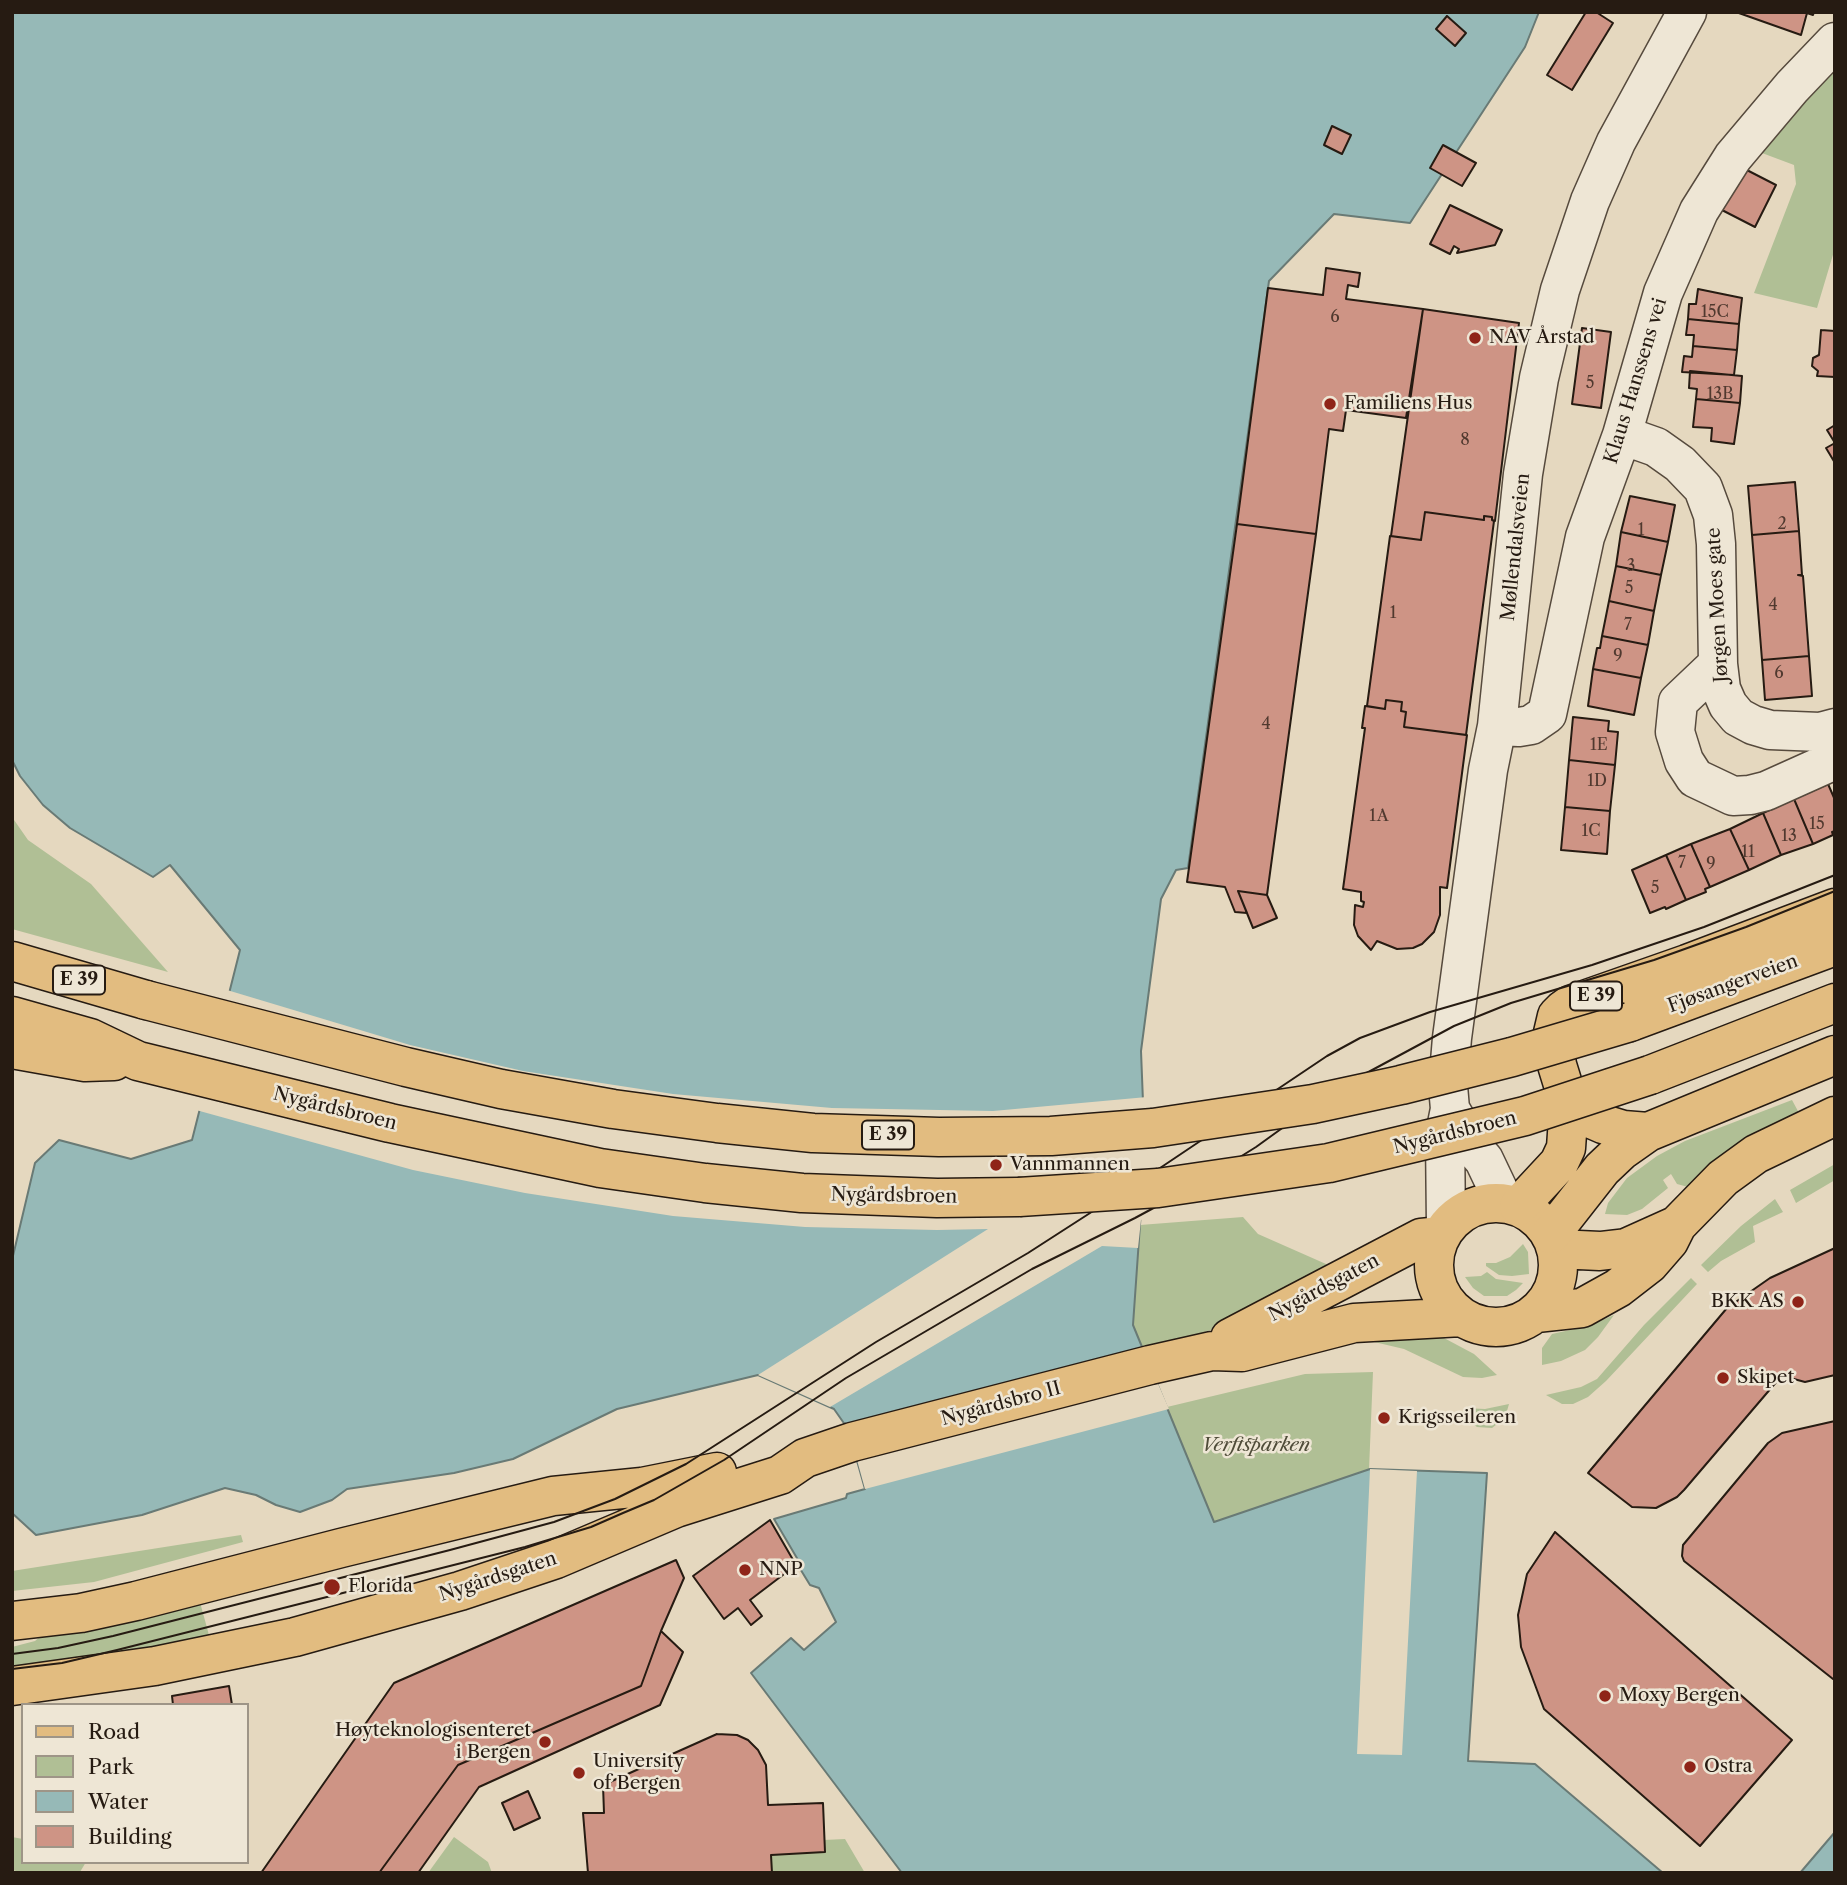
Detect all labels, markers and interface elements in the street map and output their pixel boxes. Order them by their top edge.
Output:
street label: Klaus Hanssens vei [1600,295,1672,467]
house number: 15C [1701,302,1729,322]
house number: 6 [1330,307,1340,327]
place label: NAV Årstad [1489,327,1594,349]
marker: NAV Årstad [1467,330,1483,346]
house number: 5 [1586,373,1594,393]
house number: 13B [1707,384,1733,404]
place label: Familiens Hus [1344,393,1472,415]
marker: Familiens Hus [1322,396,1338,412]
house number: 8 [1460,430,1470,450]
street label: Møllendalsveien [1497,472,1535,622]
house number: 2 [1777,514,1787,534]
house number: 1 [1638,520,1644,540]
street label: Jørgen Moes gate [1703,527,1733,683]
house number: 3 [1627,556,1635,576]
house number: 5 [1625,578,1633,598]
house number: 4 [1768,595,1778,615]
house number: 1 [1390,603,1396,623]
house number: 7 [1624,615,1632,635]
house number: 9 [1613,646,1623,666]
house number: 6 [1774,663,1784,683]
house number: 4 [1261,714,1271,734]
house number: 1E [1590,735,1608,755]
house number: 1D [1587,771,1607,791]
house number: 1A [1369,806,1389,826]
house number: 15 [1809,814,1825,834]
house number: 1C [1581,821,1601,841]
house number: 13 [1781,826,1797,846]
house number: 11 [1741,842,1755,862]
house number: 7 [1678,853,1686,873]
house number: 9 [1706,854,1716,874]
house number: 5 [1651,878,1659,898]
street label: Fjøsangerveien [1665,950,1801,1018]
road number: E 39 [53,965,105,995]
road number: E 39 [1570,981,1622,1010]
street label: Nygårdsbroen [271,1083,399,1135]
street label: Nygårdsbroen [1391,1107,1519,1159]
road number: E 39 [862,1120,914,1150]
place label: Vannmannen [1010,1154,1130,1176]
marker: Vannmannen [988,1157,1004,1173]
street label: Nygårdsbroen [831,1183,957,1209]
street label: Nygårdsgaten [1265,1249,1383,1327]
place label: BKK AS [1711,1291,1784,1313]
marker: BKK AS [1790,1294,1806,1310]
place label: Skipet [1737,1367,1794,1389]
marker: Skipet [1715,1370,1731,1386]
street label: Nygårdsbro II [939,1377,1063,1431]
place label: Krigsseileren [1398,1407,1516,1429]
marker: Krigsseileren [1376,1410,1392,1426]
park label: Verftsparken [1202,1435,1310,1457]
street label: Nygårdsgaten [436,1547,560,1607]
place label: NNP [759,1559,803,1581]
marker: NNP [737,1562,753,1578]
place label: Florida [348,1576,413,1598]
marker: Florida [322,1577,342,1597]
place label: Moxy Bergen [1619,1685,1740,1707]
marker: Moxy Bergen [1597,1688,1613,1704]
legend [21,1703,248,1864]
text: Road [88,1719,140,1744]
place label: Høyteknologisenteret i Bergen [335,1720,531,1764]
marker: Høyteknologisenteret i Bergen [537,1734,553,1750]
place label: University of Bergen [593,1751,684,1795]
text: Park [88,1754,134,1779]
place label: Ostra [1704,1756,1753,1778]
marker: Ostra [1682,1759,1698,1775]
marker: University of Bergen [571,1765,587,1781]
text: Water [88,1789,148,1814]
text: Building [88,1824,172,1849]

